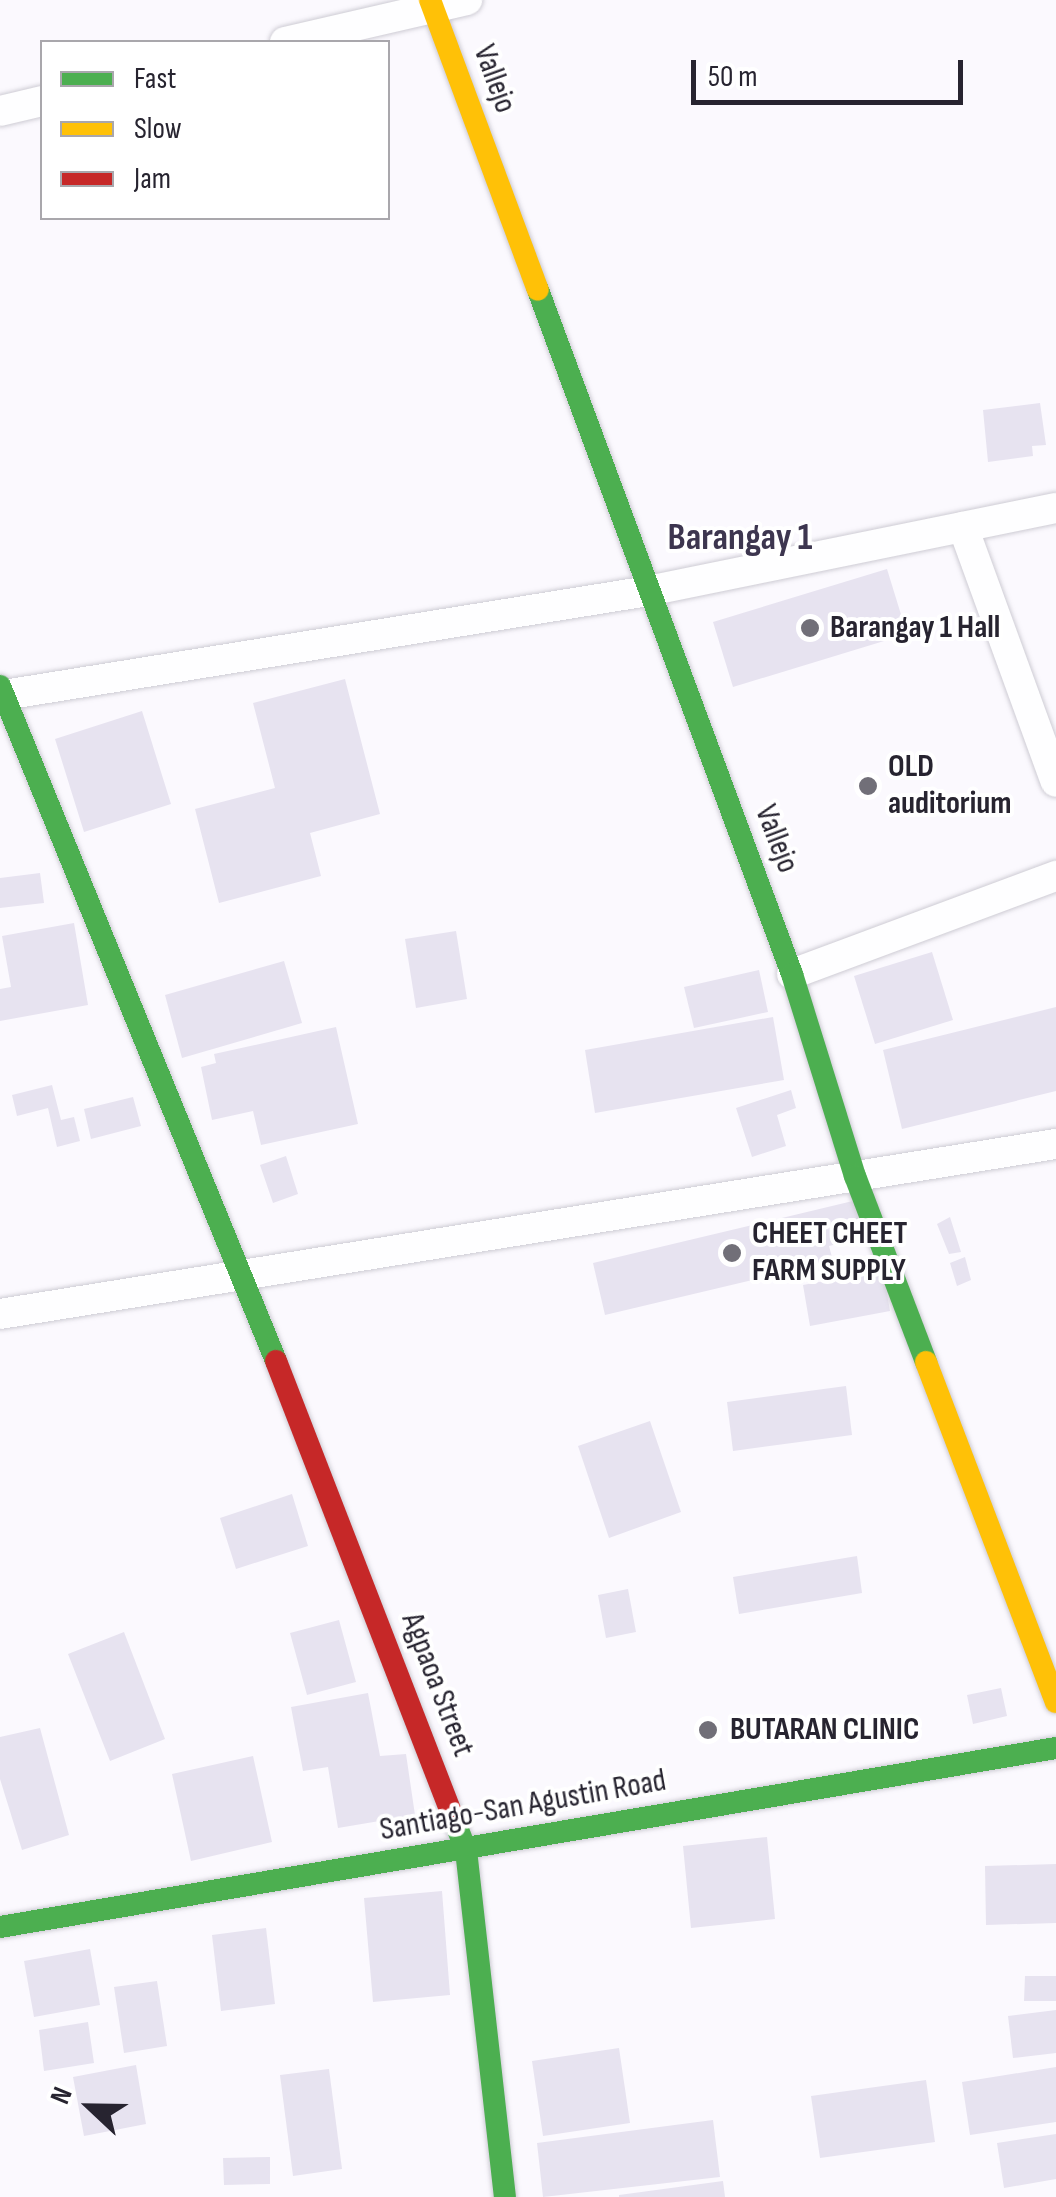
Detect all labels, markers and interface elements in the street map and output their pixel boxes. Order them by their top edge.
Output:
legend [40,40,390,220]
street label: Vallejo [464,40,524,118]
scale bar [696,40,968,102]
text: 50 m [708,59,757,95]
text: Fast [134,61,176,97]
text: Slow [134,111,182,147]
text: Jam [134,161,171,197]
district label: Barangay 1 [667,515,813,561]
place label: Barangay 1 Hall [830,609,1000,647]
marker: Barangay 1 Hall [799,617,821,639]
place label: OLD auditorium [888,749,1011,824]
marker: OLD auditorium [857,775,879,797]
street label: Vallejo [746,800,806,878]
place label: CHEET CHEET FARM SUPPLY [752,1216,907,1291]
marker: CHEET CHEET FARM SUPPLY [721,1242,743,1264]
street label: Agpaoa Street [392,1608,482,1762]
place label: BUTARAN CLINIC [730,1711,919,1749]
marker: BUTARAN CLINIC [695,1717,721,1743]
street label: Santiago-San Agustin Road [377,1762,669,1850]
north arrow [40,2057,140,2157]
text: N [44,2082,80,2109]

